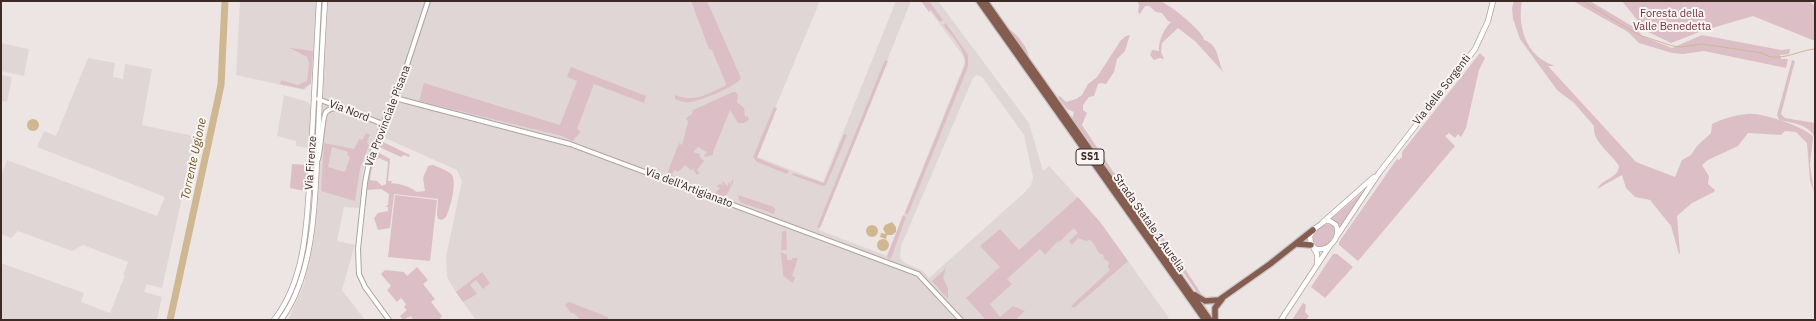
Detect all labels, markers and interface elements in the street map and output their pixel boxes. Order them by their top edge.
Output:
park label: Foresta della Valle Benedetta [1633,7,1711,33]
street label: Via delle Sorgenti [1410,52,1474,128]
street label: Via Provinciale Pisana [363,63,413,169]
street label: Via Nord [327,97,371,125]
water label: Torrente Ugione [178,117,210,201]
street label: Via Firenze [303,136,319,190]
road number: SS1 [1076,149,1104,165]
street label: Via dell'Artigianato [643,165,735,211]
street label: Strada Statale 1 Aurelia [1110,171,1188,275]

